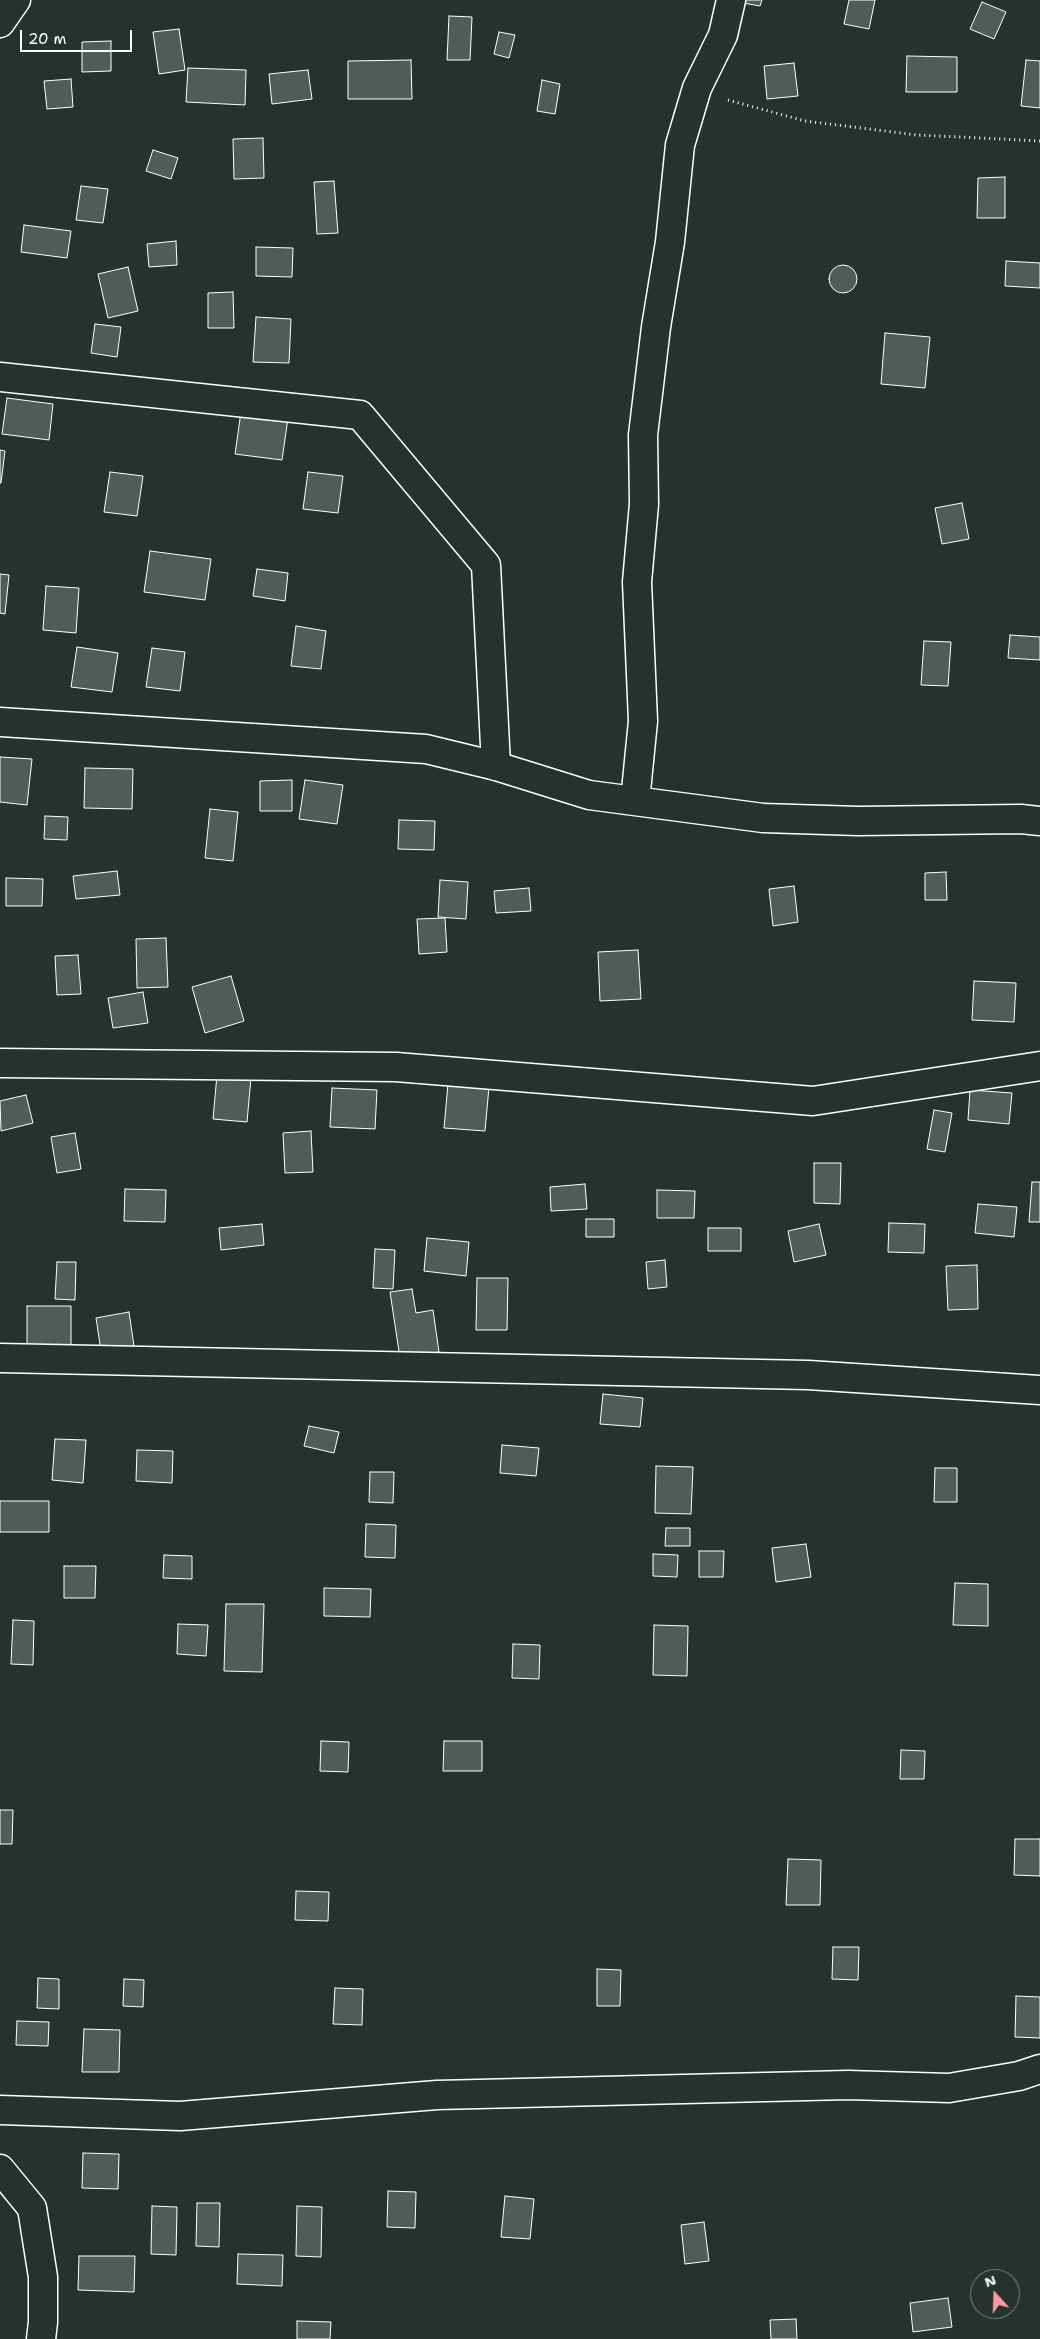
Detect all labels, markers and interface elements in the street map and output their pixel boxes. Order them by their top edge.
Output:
scale bar [22,20,135,52]
text: 20 m [28,29,67,49]
north arrow [970,2269,1020,2319]
text: N [982,2270,999,2291]

